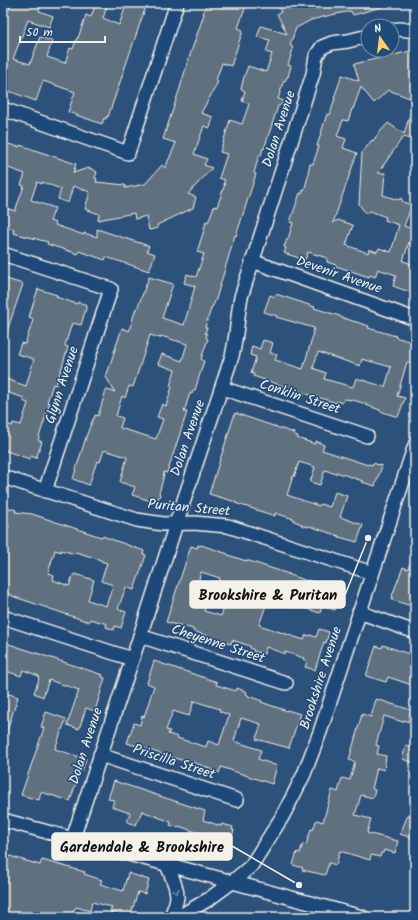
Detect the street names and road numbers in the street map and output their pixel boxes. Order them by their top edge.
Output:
street label: Dolan Avenue [256,87,302,170]
street label: Devenir Avenue [293,250,386,300]
street label: Glynn Avenue [39,343,85,427]
street label: Conklin Street [257,374,344,421]
street label: Dolan Avenue [165,396,212,479]
street label: Puritan Street [147,493,232,523]
street label: Cheyenne Street [168,618,268,670]
street label: Brookshire Avenue [294,623,348,732]
street label: Dolan Avenue [63,704,109,787]
street label: Priscilla Street [130,738,219,786]

